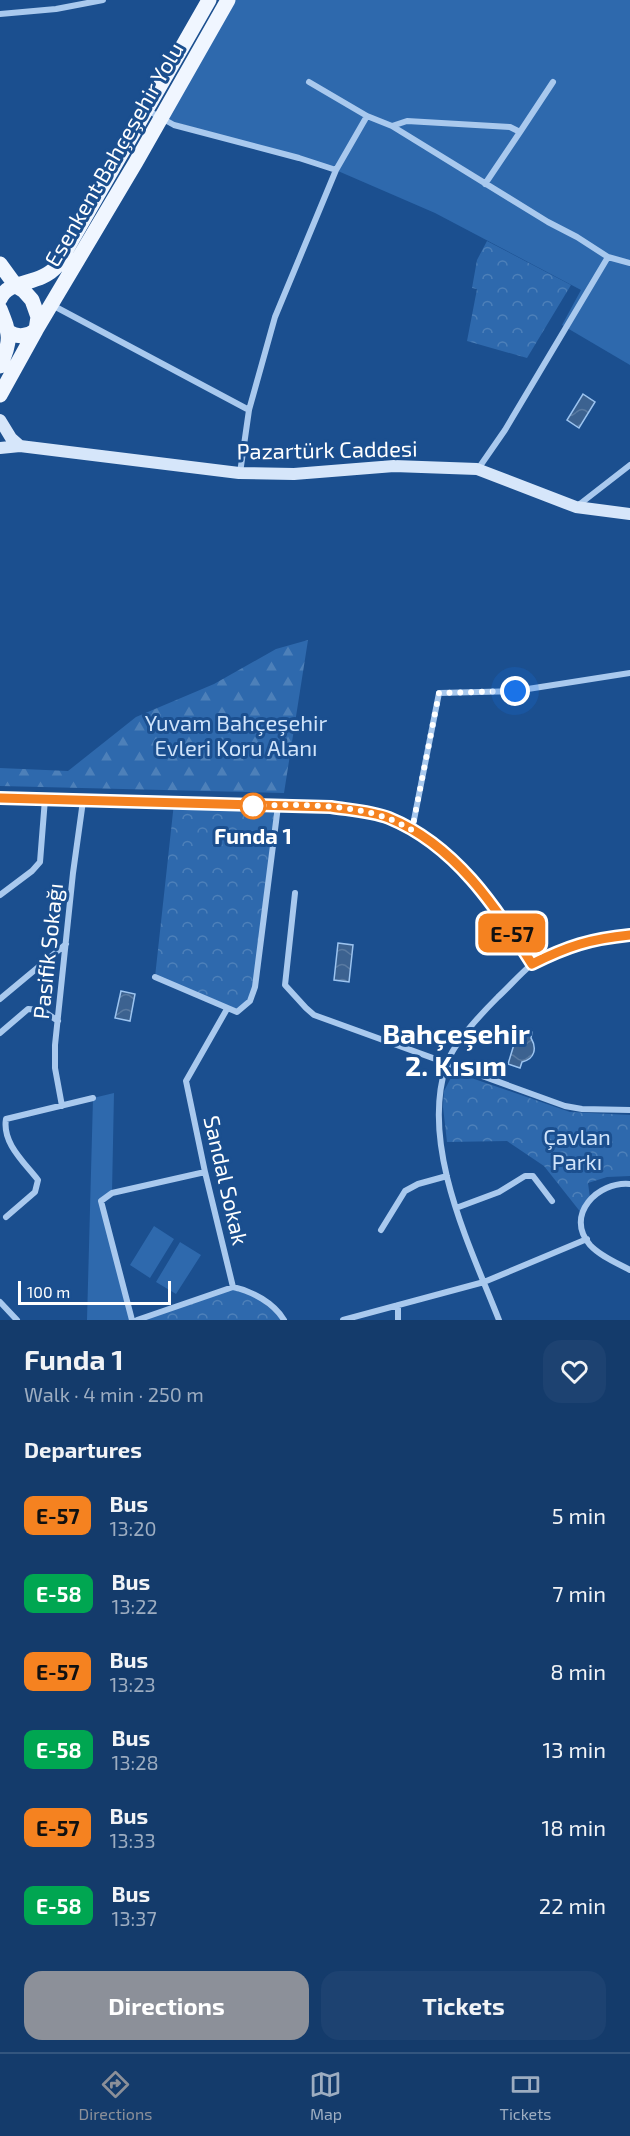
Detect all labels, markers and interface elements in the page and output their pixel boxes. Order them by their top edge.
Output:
street label: Esenkent Bahçeşehir Yolu [38,37,190,272]
street label: Pazartürk Caddesi [236,434,418,464]
your location [500,676,530,706]
park label: Yuvam Bahçeşehir Evleri Koru Alanı [145,709,327,760]
marker: Funda 1 [240,793,266,819]
place label: Funda 1 [214,822,292,848]
street label: Pasifik Sokağı [27,882,67,1020]
line badge: E-57 [470,914,554,952]
text: E-57 [490,921,534,946]
district label: Bahçeşehir 2. Kısım [382,1016,530,1082]
street label: Sandal Sokak [199,1113,255,1247]
park label: Çavlan Parkı [543,1123,611,1174]
scale bar [18,1278,171,1306]
text: 100 m [27,1282,70,1301]
button: heart [543,1340,606,1403]
text: Funda 1 [24,1342,124,1376]
text: Walk · 4 min · 250 m [24,1382,204,1406]
text: Departures [24,1436,142,1462]
text: Bus [109,1490,148,1516]
text: 5 min [552,1502,606,1528]
text: E-57 [36,1503,79,1528]
text: 13:20 [109,1516,157,1540]
text: Bus [111,1568,150,1594]
text: 7 min [552,1580,606,1606]
text: E-58 [36,1581,81,1606]
text: 13:22 [111,1594,158,1618]
text: Bus [109,1646,148,1672]
text: 8 min [550,1658,606,1684]
text: E-57 [36,1659,79,1684]
text: 13:23 [109,1672,156,1696]
text: Bus [111,1724,150,1750]
text: 13 min [543,1736,606,1762]
text: E-58 [36,1737,81,1762]
text: 13:28 [111,1750,159,1774]
text: Bus [109,1802,148,1828]
text: 18 min [541,1814,606,1840]
text: E-57 [36,1815,79,1840]
text: 13:33 [109,1828,156,1852]
text: Bus [111,1880,150,1906]
text: 22 min [539,1892,606,1918]
text: E-58 [36,1893,81,1918]
text: 13:37 [111,1906,157,1930]
button: Directions [24,1971,309,2040]
button: Tickets [321,1971,606,2040]
tab: Directions [79,2068,152,2123]
tab: Map [309,2068,342,2123]
tab: Tickets [500,2068,551,2123]

